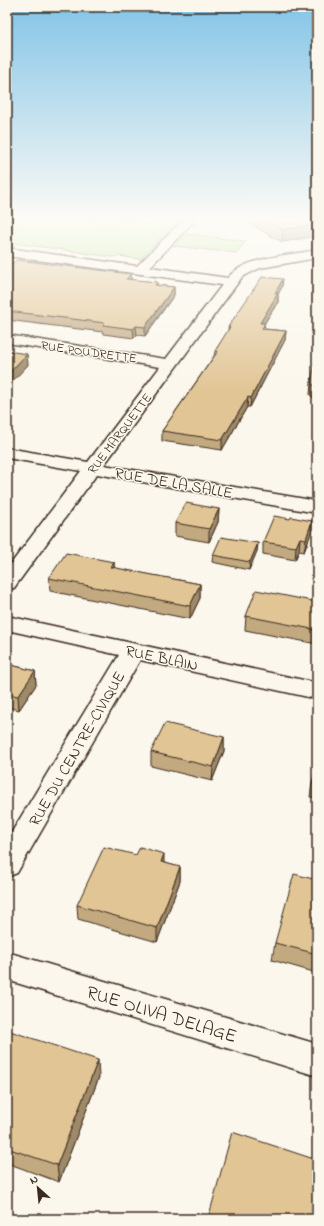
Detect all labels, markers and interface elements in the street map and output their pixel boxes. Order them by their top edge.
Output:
street label: RUE POUDRETTE [40,336,138,369]
street label: RUE MARQUETTE [83,389,157,478]
street label: RUE DE LA SALLE [113,462,235,506]
street label: RUE BLAIN [123,640,200,678]
street label: RUE DU CENTRE-CIVIQUE [23,667,132,831]
street label: RUE OLIVA DELAGE [83,980,240,1051]
north arrow [18,1168,58,1208]
text: N [27,1171,41,1189]

